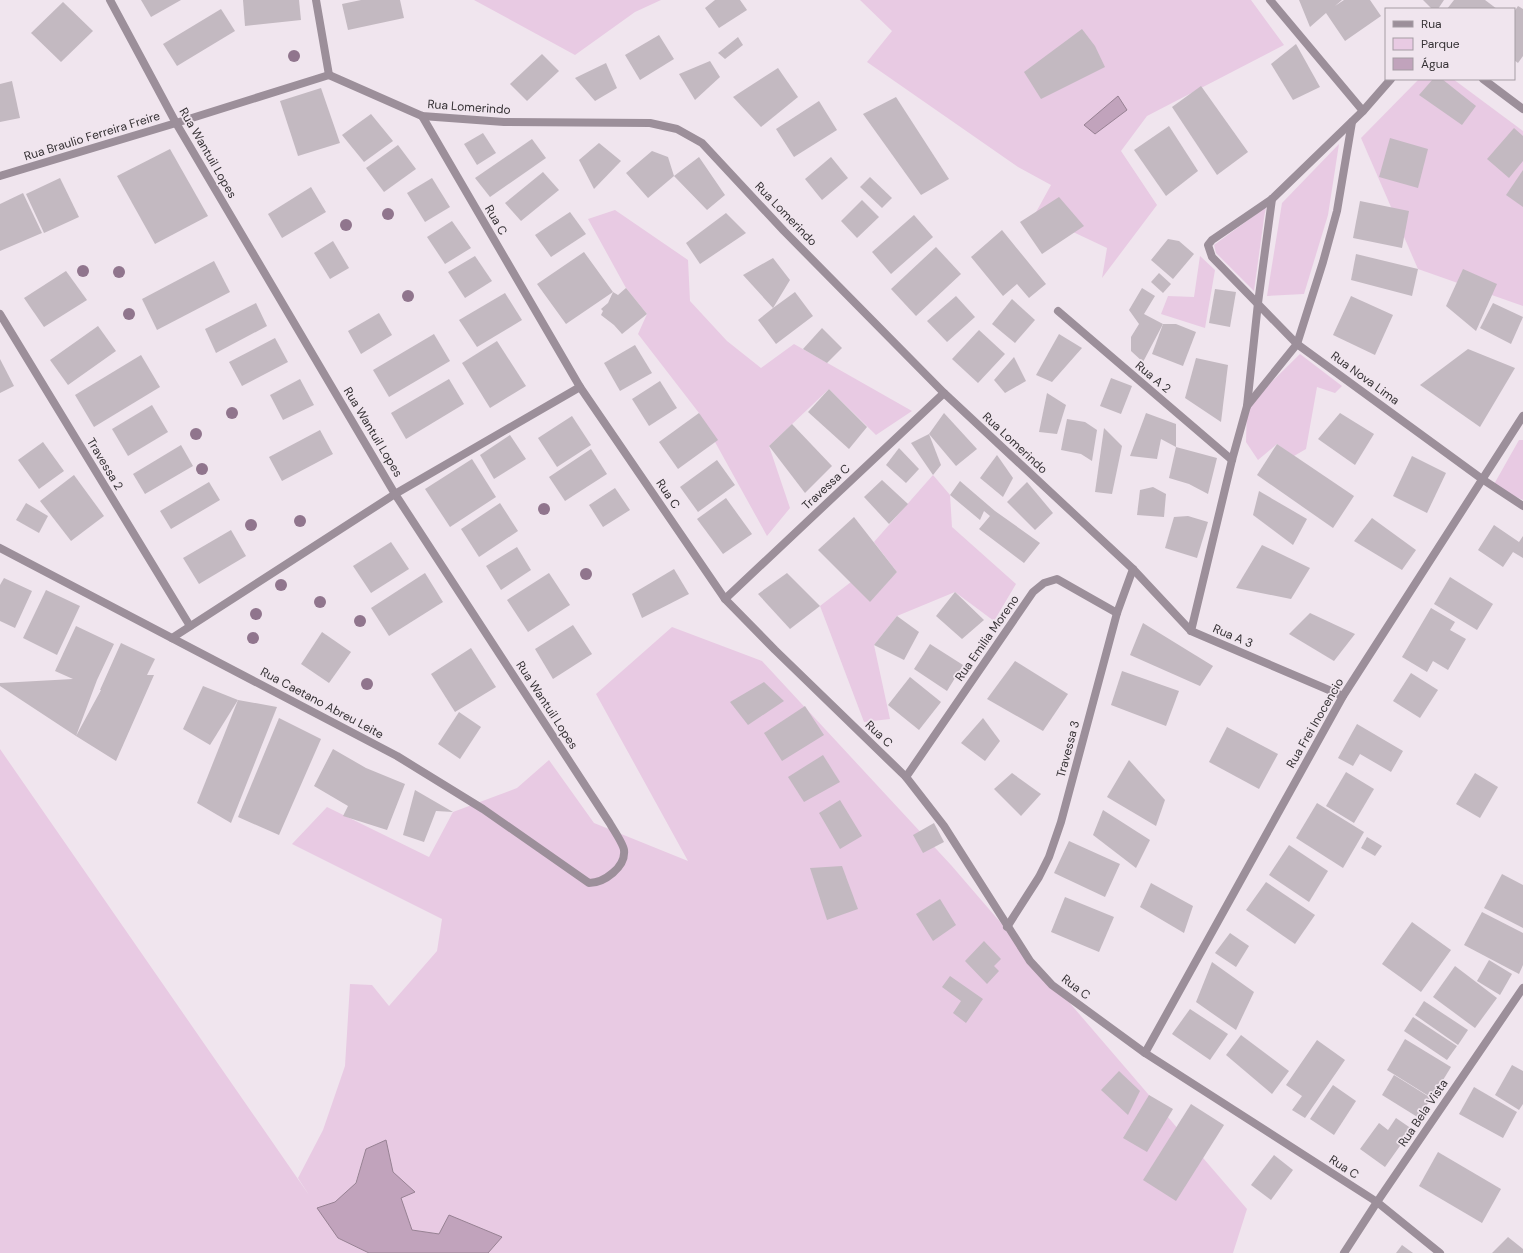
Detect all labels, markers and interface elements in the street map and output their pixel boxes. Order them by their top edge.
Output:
legend [1385,8,1515,80]
text: Rua [1421,16,1442,32]
text: Parque [1421,36,1460,52]
text: Água [1421,56,1449,72]
street label: Rua Lomerindo [427,96,511,118]
street label: Rua Wantuil Lopes [176,105,240,201]
street label: Rua Braulio Ferreira Freire [22,108,162,164]
street label: Rua Lomerindo [751,178,821,250]
street label: Rua C [481,202,511,238]
street label: Rua Nova Lima [1328,348,1402,408]
street label: Rua A 2 [1132,357,1174,397]
street label: Rua Wantuil Lopes [340,384,406,480]
street label: Rua Lomerindo [979,409,1051,477]
street label: Travessa 2 [83,435,127,493]
street label: Travessa C [799,460,854,513]
street label: Rua C [652,476,684,512]
street label: Rua Emilia Moreno [951,592,1023,684]
street label: Rua A 3 [1211,620,1255,652]
street label: Rua Wantuil Lopes [513,658,581,752]
street label: Rua Caetano Abreu Leite [258,664,387,742]
street label: Rua Frei Inocencio [1283,675,1347,771]
street label: Rua C [862,717,896,751]
street label: Travessa 3 [1053,719,1083,779]
street label: Rua C [1058,971,1094,1003]
street label: Rua Bela Vista [1395,1076,1451,1150]
street label: Rua C [1326,1151,1362,1183]

